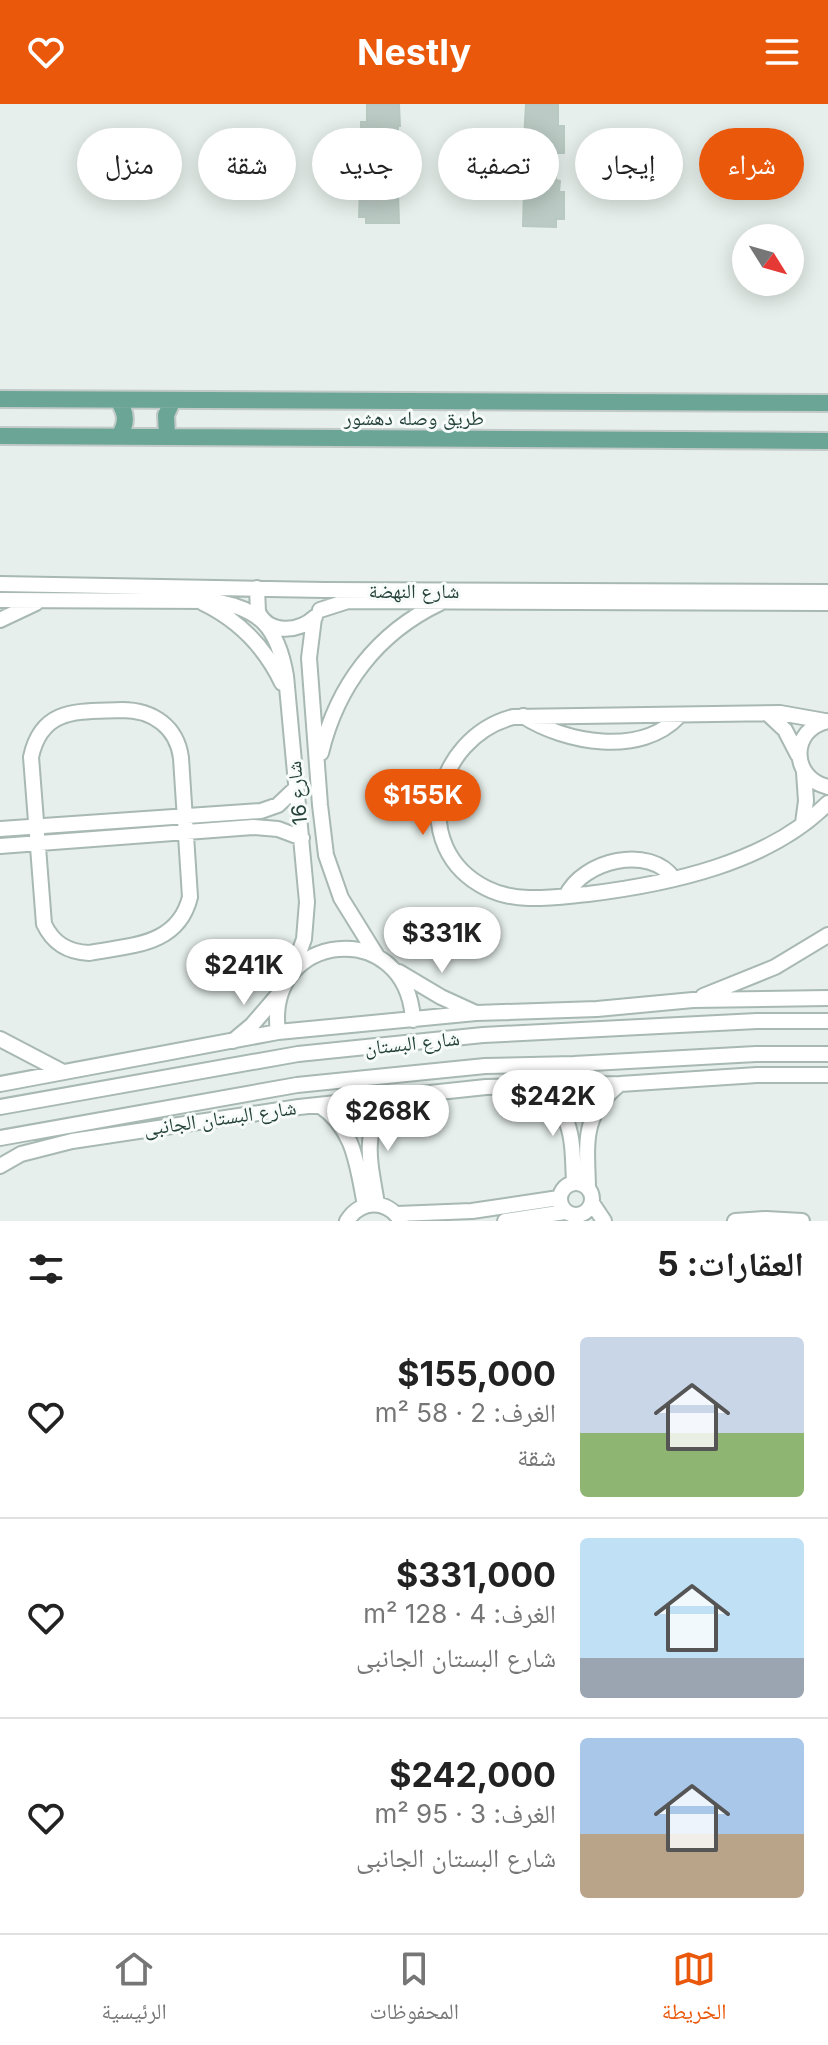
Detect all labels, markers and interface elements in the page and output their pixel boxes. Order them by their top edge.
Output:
icon: heart [24,30,68,74]
text: Nestly [357,30,471,74]
icon: menu [760,30,804,74]
chip: منزل [77,128,182,200]
chip: شقة [198,128,296,200]
chip: جديد [312,128,422,200]
chip: تصفية [438,128,559,200]
chip: إيجار [575,128,683,200]
chip: شراء [699,128,804,200]
north arrow [732,224,804,296]
map controls [732,224,804,296]
street label: طريق وصله دهشور [343,406,484,430]
street label: شارع النهضة [369,579,459,604]
street label: شارع 16 [282,760,313,826]
pin: $155K [367,769,479,837]
text: $155K [383,779,463,810]
pin: $331K [386,907,498,975]
text: $331K [402,917,482,948]
pin: $241K [188,939,300,1007]
text: $241K [204,949,284,980]
street label: شارع البستان [363,1026,461,1061]
pin: $242K [497,1070,609,1138]
text: $242K [510,1080,596,1111]
pin: $268K [332,1085,444,1153]
street label: شارع البستان الجانبى [142,1095,298,1142]
text: $268K [345,1095,431,1126]
text: العقارات: 5 [657,1243,804,1284]
icon: filters [24,1247,68,1291]
text: $155,000 [397,1353,556,1394]
icon: home [644,1369,740,1465]
icon: heart [24,1395,68,1439]
text: الغرف: 2 · 58 m² [375,1397,556,1428]
text: شقة [517,1441,556,1472]
text: $331,000 [396,1554,556,1595]
icon: home [644,1570,740,1666]
icon: heart [24,1596,68,1640]
text: الغرف: 4 · 128 m² [363,1598,556,1629]
text: شارع البستان الجانبى [356,1642,556,1673]
text: $242,000 [389,1754,556,1795]
icon: home [644,1770,740,1866]
icon: heart [24,1796,68,1840]
text: الغرف: 3 · 95 m² [374,1798,556,1829]
text: شارع البستان الجانبى [356,1842,556,1873]
tab: الرئيسية [101,1947,167,2033]
tab: المحفوظات [369,1947,459,2033]
tab: الخريطة [662,1947,727,2033]

